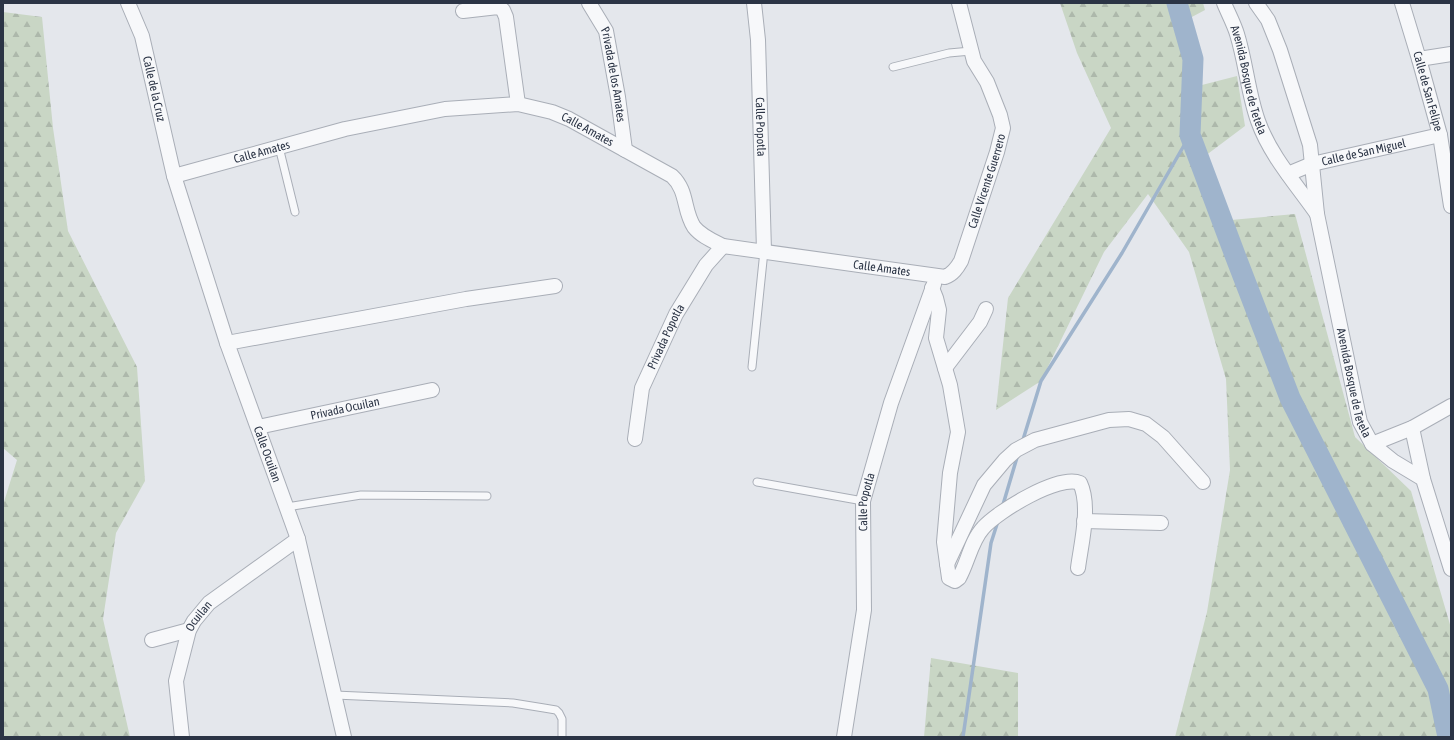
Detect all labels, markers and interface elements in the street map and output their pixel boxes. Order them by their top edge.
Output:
street label: Avenida Bosque de Tetela [1228,23,1270,137]
street label: Privada de los Amates [598,24,628,123]
street label: Calle de San Felipe [1410,50,1446,133]
street label: Calle de la Cruz [140,55,168,124]
street label: Calle Popotla [753,97,768,157]
street label: Calle Amates [559,110,616,149]
street label: Calle Vicente Guerrero [965,132,1008,230]
street label: Calle de San Miguel [1320,136,1408,169]
street label: Calle Amates [232,138,291,166]
street label: Calle Amates [852,257,911,279]
street label: Privada Popotla [645,301,687,372]
street label: Avenida Bosque de Tetela [1334,327,1374,440]
street label: Privada Ocuilan [309,394,381,423]
street label: Calle Ocuilan [251,424,284,484]
street label: Calle Popotla [856,471,878,531]
street label: Ocuilan [183,598,215,634]

